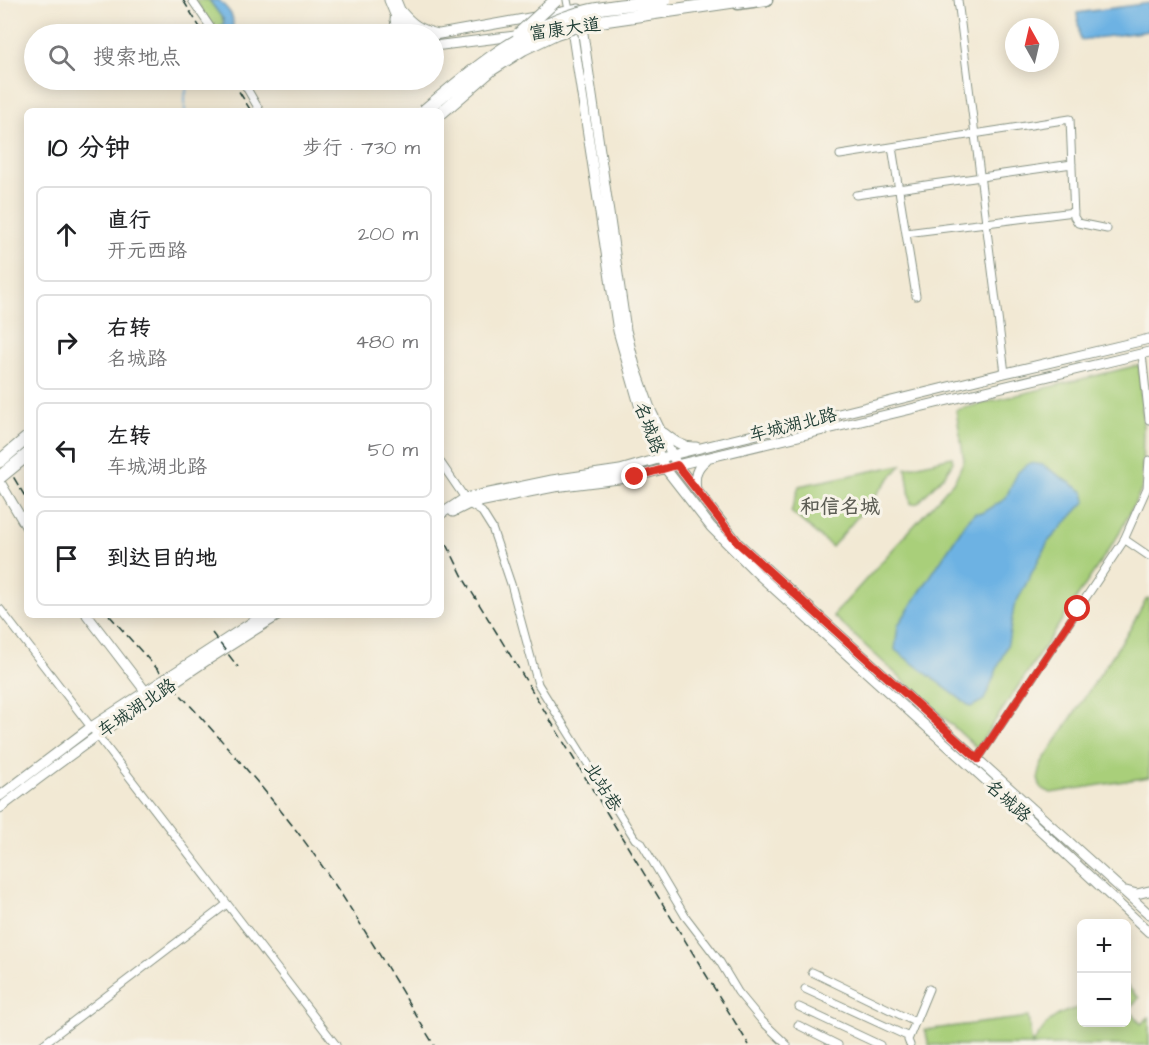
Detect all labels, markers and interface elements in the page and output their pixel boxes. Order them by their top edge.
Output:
street label: 富康大道 [528,12,602,46]
north arrow [1005,18,1059,72]
search box [24,24,444,90]
icon: search [45,41,78,74]
text: 搜索地点 [93,42,181,73]
text: 10 分钟 [48,130,130,166]
text: 步行 · 730 m [303,134,420,162]
text: 直行 [107,205,151,236]
icon: ahead [50,218,83,251]
text: 200 m [358,220,418,248]
text: 开元西路 [107,237,187,265]
text: 右转 [107,313,151,344]
icon: right [50,326,83,359]
text: 480 m [355,328,418,356]
text: 名城路 [107,345,167,373]
street label: 名城路 [628,398,670,458]
street label: 车城湖北路 [746,402,840,448]
text: 左转 [107,421,151,452]
icon: left [50,434,83,467]
text: 50 m [368,436,418,464]
text: 车城湖北路 [107,453,207,481]
route end [621,463,647,489]
district label: 和信名城 [800,493,880,521]
icon: arrive [50,542,83,575]
text: 到达目的地 [107,543,217,574]
route start [1064,595,1090,621]
street label: 车城湖北路 [93,672,181,744]
street label: 北站巷 [578,757,628,817]
street label: 名城路 [980,774,1036,828]
map controls [1077,919,1131,1027]
button: + [1077,919,1131,973]
button: − [1077,973,1131,1027]

